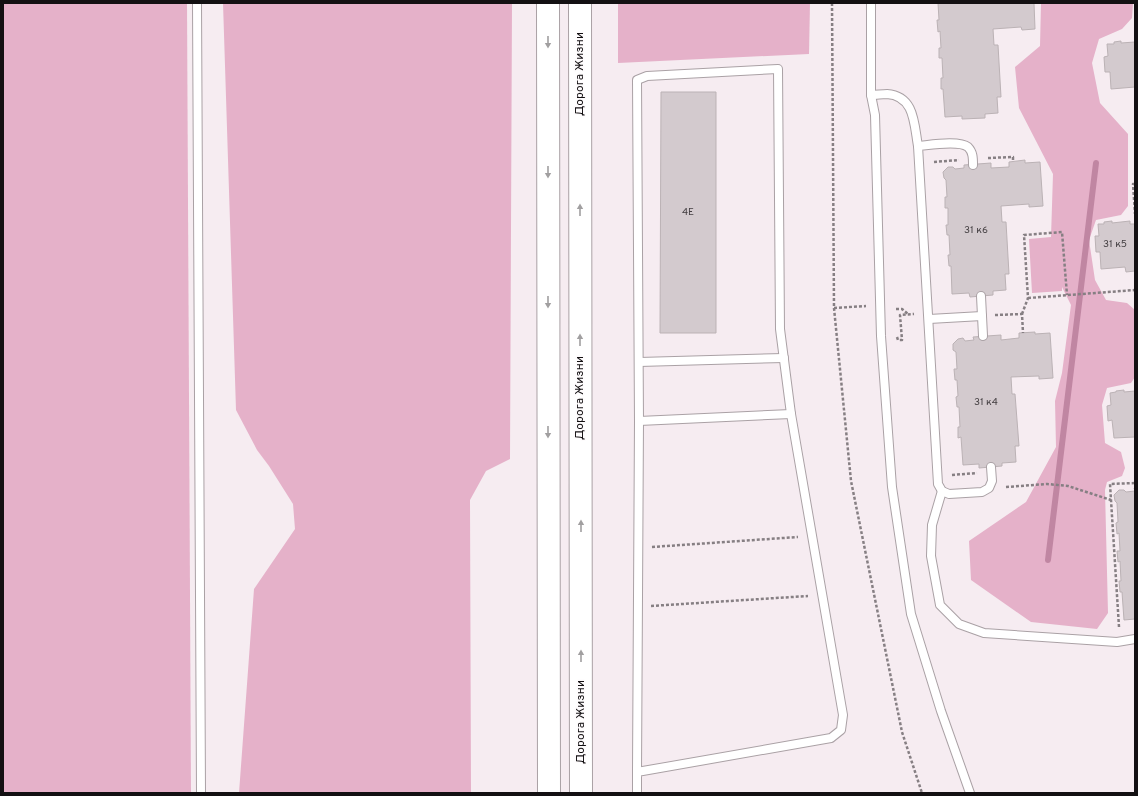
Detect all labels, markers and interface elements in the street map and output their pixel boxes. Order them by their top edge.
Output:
street label: Дорога Жизни [572,32,588,116]
one-way arrow [545,36,551,49]
one-way arrow [545,166,551,179]
one-way arrow [577,203,583,216]
house number: 4Е [682,206,694,219]
house number: 31 к6 [964,224,988,237]
house number: 31 к5 [1103,238,1127,251]
one-way arrow [545,296,551,309]
one-way arrow [577,333,583,346]
street label: Дорога Жизни [572,356,588,440]
house number: 31 к4 [974,396,998,409]
one-way arrow [545,426,551,439]
one-way arrow [578,519,584,532]
one-way arrow [578,649,584,662]
street label: Дорога Жизни [573,680,589,764]

